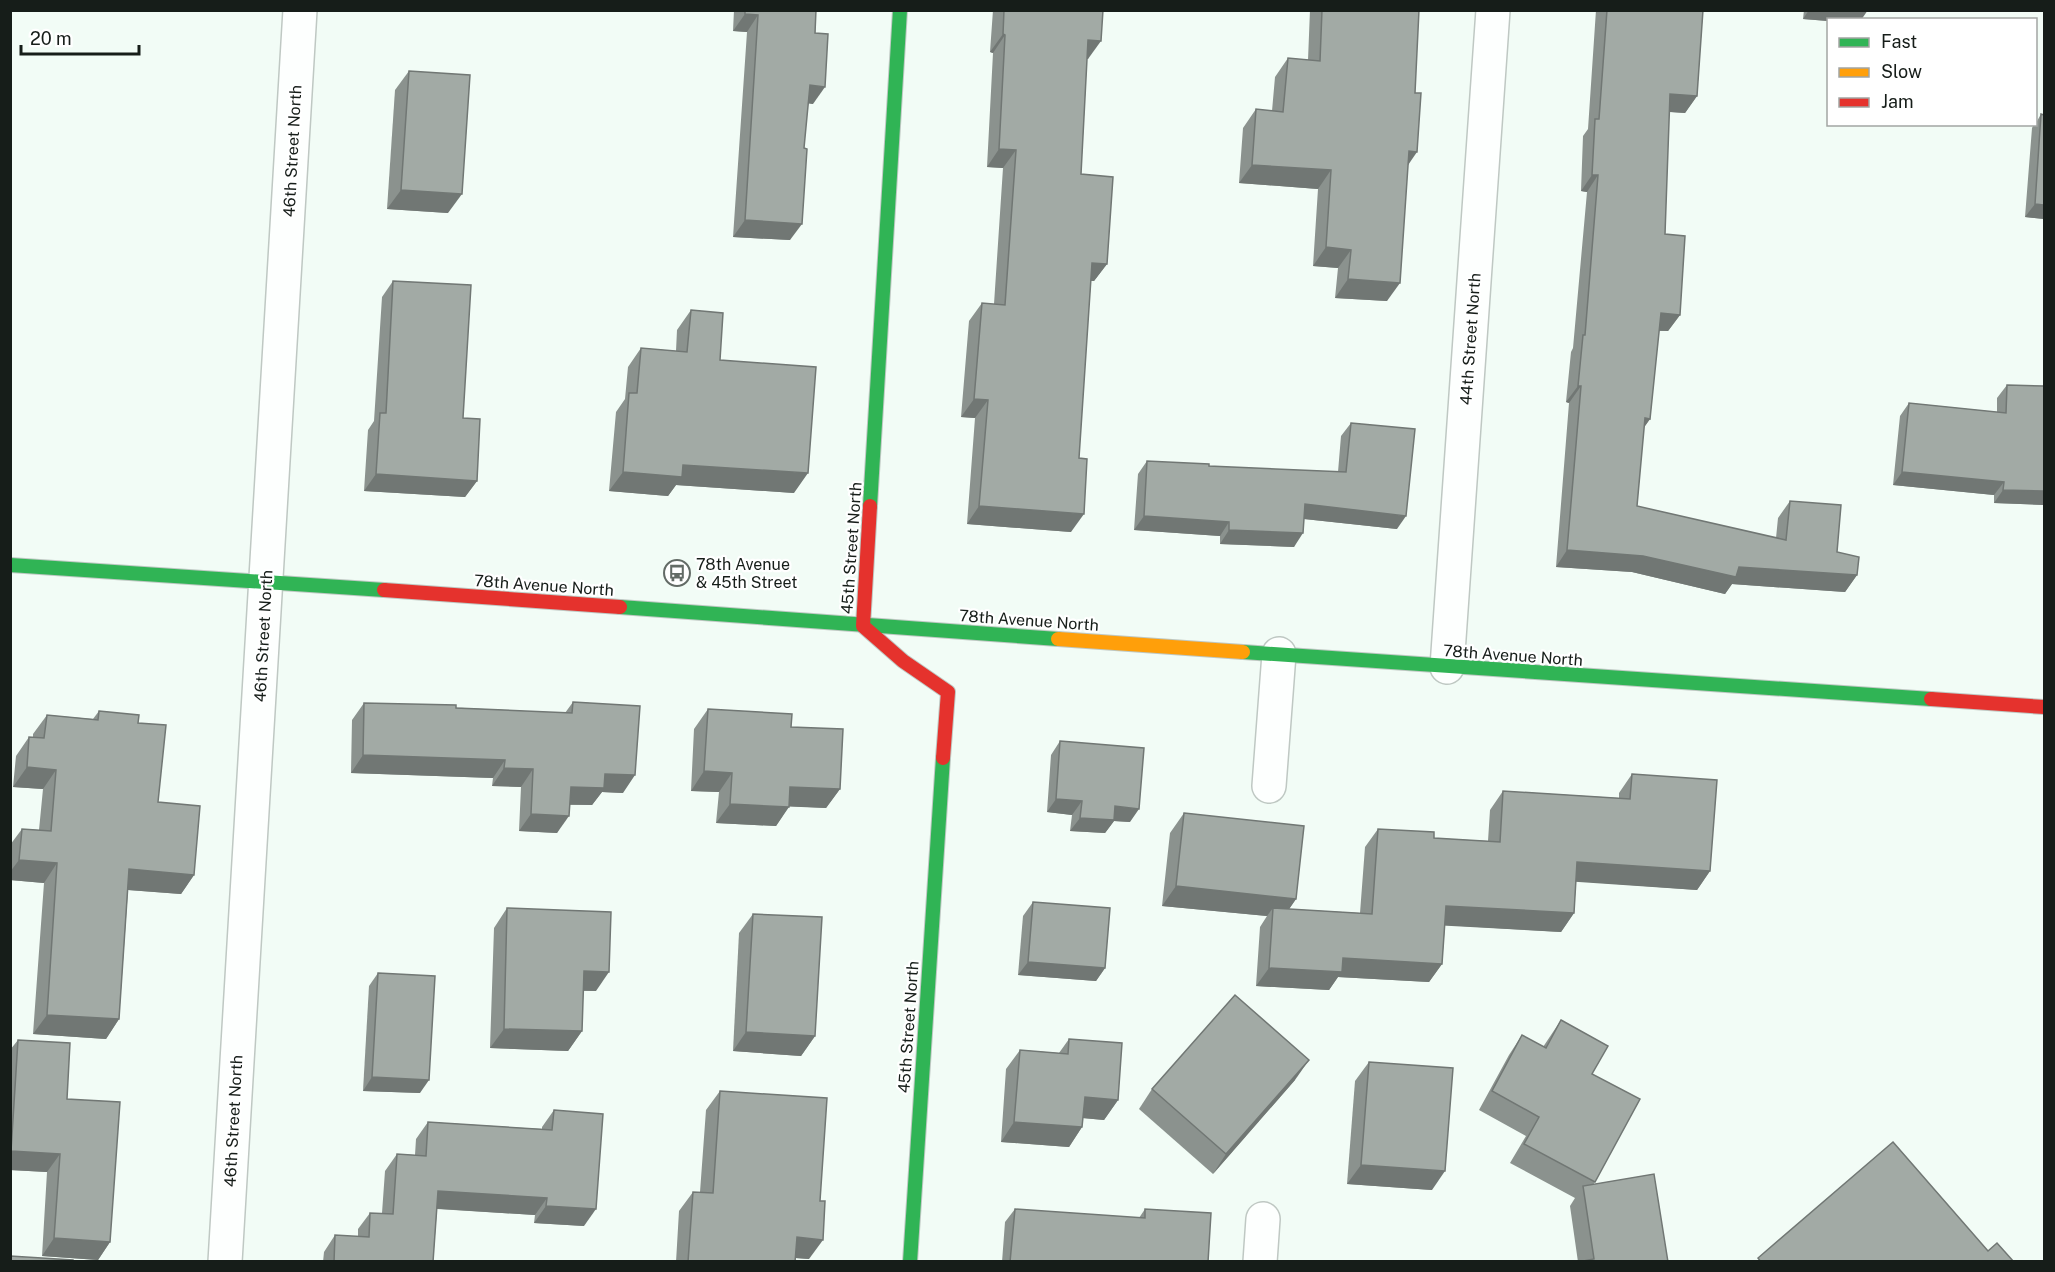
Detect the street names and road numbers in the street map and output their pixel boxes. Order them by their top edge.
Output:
street label: 46th Street North [280,84,305,218]
street label: 44th Street North [1456,272,1485,406]
street label: 45th Street North [837,481,866,615]
street label: 46th Street North [251,569,276,703]
street label: 78th Avenue North [473,571,615,600]
street label: 78th Avenue North [958,606,1100,635]
street label: 78th Avenue North [1442,641,1584,670]
street label: 45th Street North [894,960,923,1094]
street label: 46th Street North [221,1054,246,1188]

